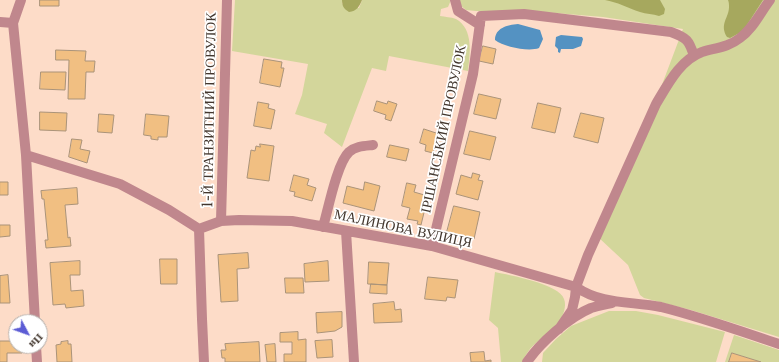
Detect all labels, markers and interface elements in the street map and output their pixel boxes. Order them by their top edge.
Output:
street label: 1-Й ТРАНЗИТНИЙ ПРОВУЛОК [200,12,220,208]
street label: ІРШАНСЬКИЙ ПРОВУЛОК [418,43,470,215]
street label: МАЛИНОВА ВУЛИЦЯ [333,206,473,252]
north arrow [8,314,48,354]
text: Пн [26,331,46,351]

